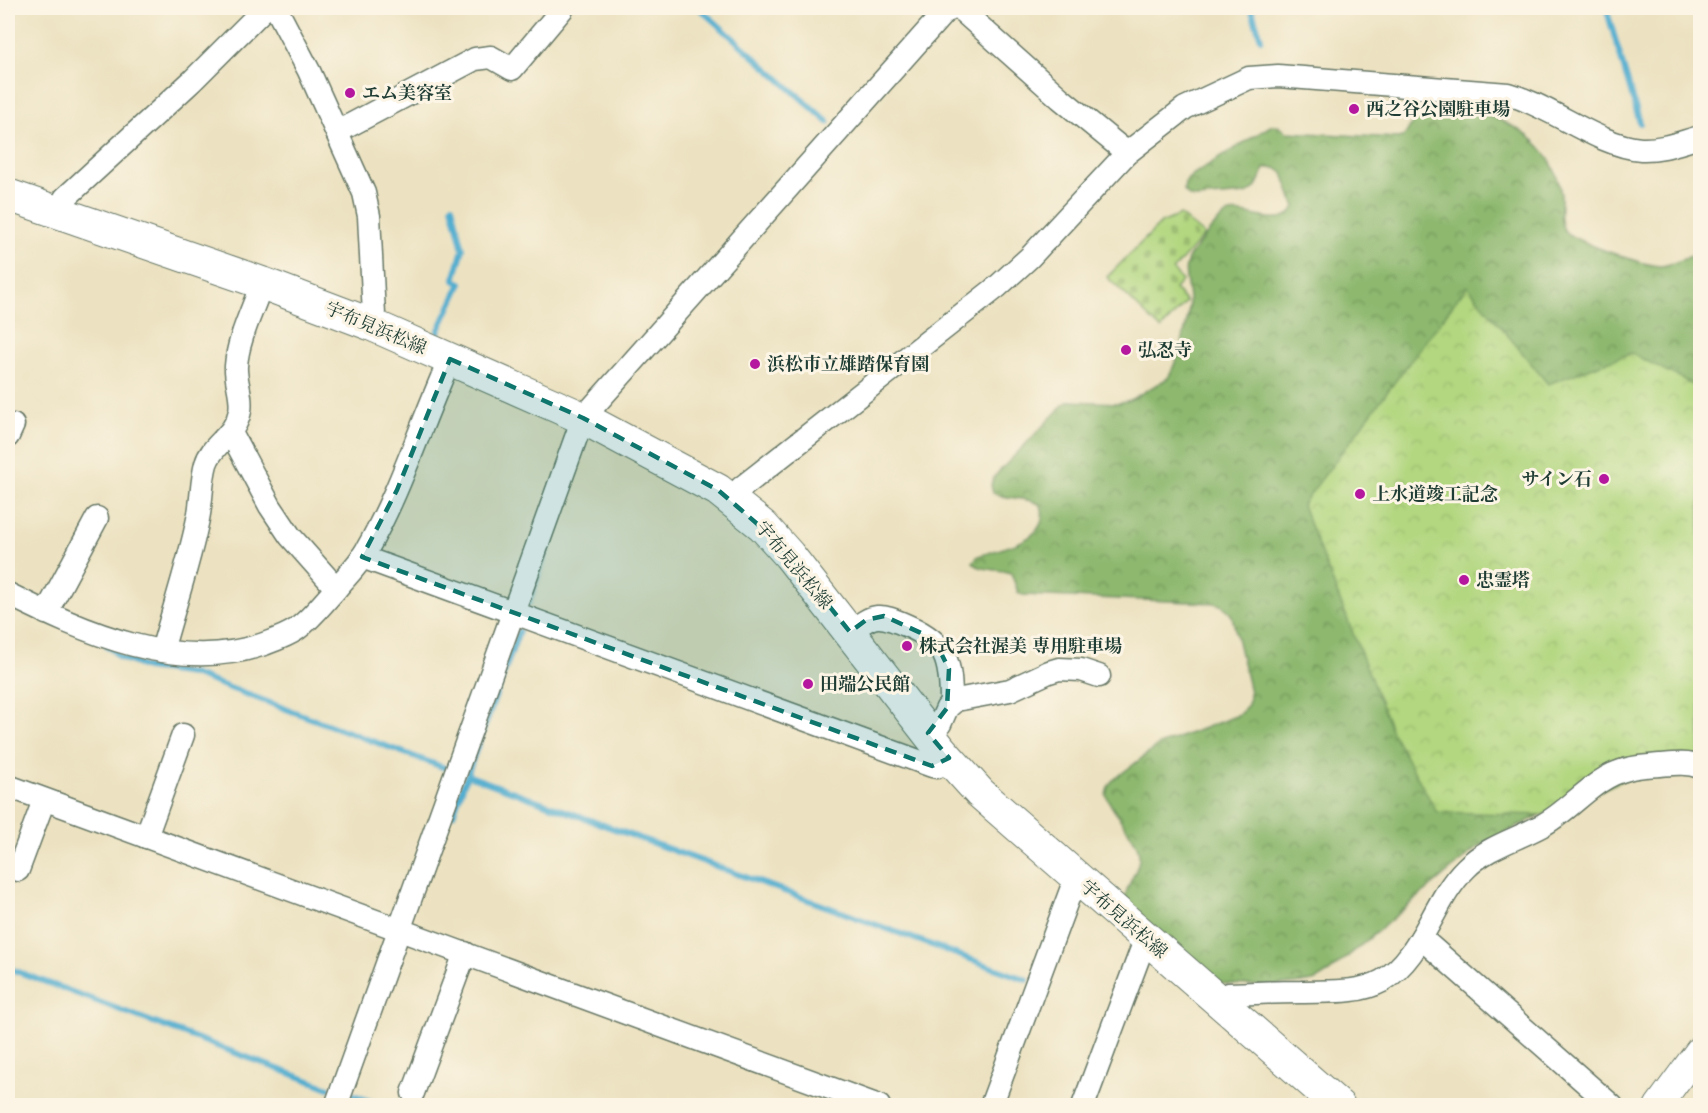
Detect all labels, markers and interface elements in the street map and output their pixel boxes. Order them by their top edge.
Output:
place label: エム美容室 [362,83,452,103]
marker: エム美容室 [343,86,357,100]
place label: 西之谷公園駐車場 [1366,99,1510,119]
marker: 西之谷公園駐車場 [1347,102,1361,116]
street label: 宇布見浜松線 [322,298,430,358]
place label: 弘忍寺 [1138,340,1192,360]
marker: 弘忍寺 [1119,343,1133,357]
place label: 浜松市立雄踏保育園 [767,354,929,374]
marker: 浜松市立雄踏保育園 [748,357,762,371]
place label: サイン石 [1521,469,1592,489]
marker: サイン石 [1597,472,1611,486]
place label: 上水道竣工記念 [1372,484,1498,504]
marker: 上水道竣工記念 [1353,487,1367,501]
street label: 宇布見浜松線 [752,517,836,613]
place label: 忠霊塔 [1476,570,1530,590]
marker: 忠霊塔 [1457,573,1471,587]
place label: 株式会社渥美 専用駐車場 [919,636,1122,656]
marker: 株式会社渥美 専用駐車場 [900,639,914,653]
place label: 田端公民館 [820,674,910,694]
marker: 田端公民館 [801,677,815,691]
street label: 宇布見浜松線 [1077,876,1171,962]

